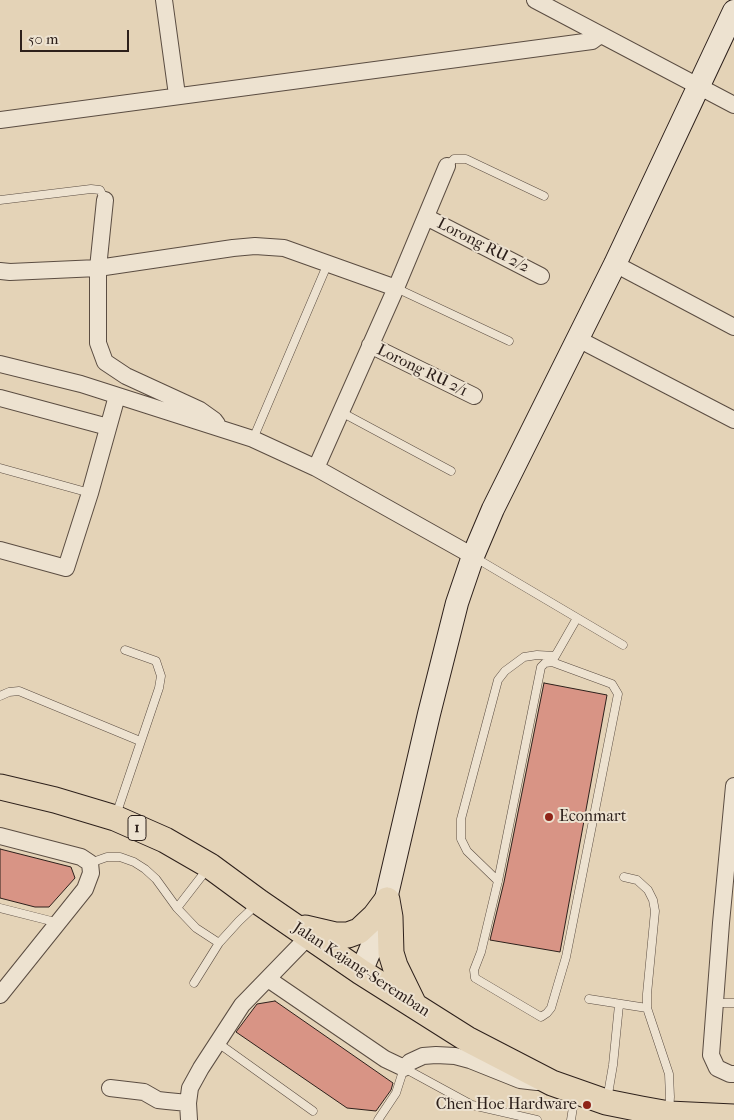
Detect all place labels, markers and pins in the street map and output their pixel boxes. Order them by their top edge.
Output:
place label: Econmart [559,807,626,827]
marker: Econmart [543,811,555,823]
place label: Chen Hoe Hardware [436,1095,577,1115]
marker: Chen Hoe Hardware [581,1099,593,1111]

